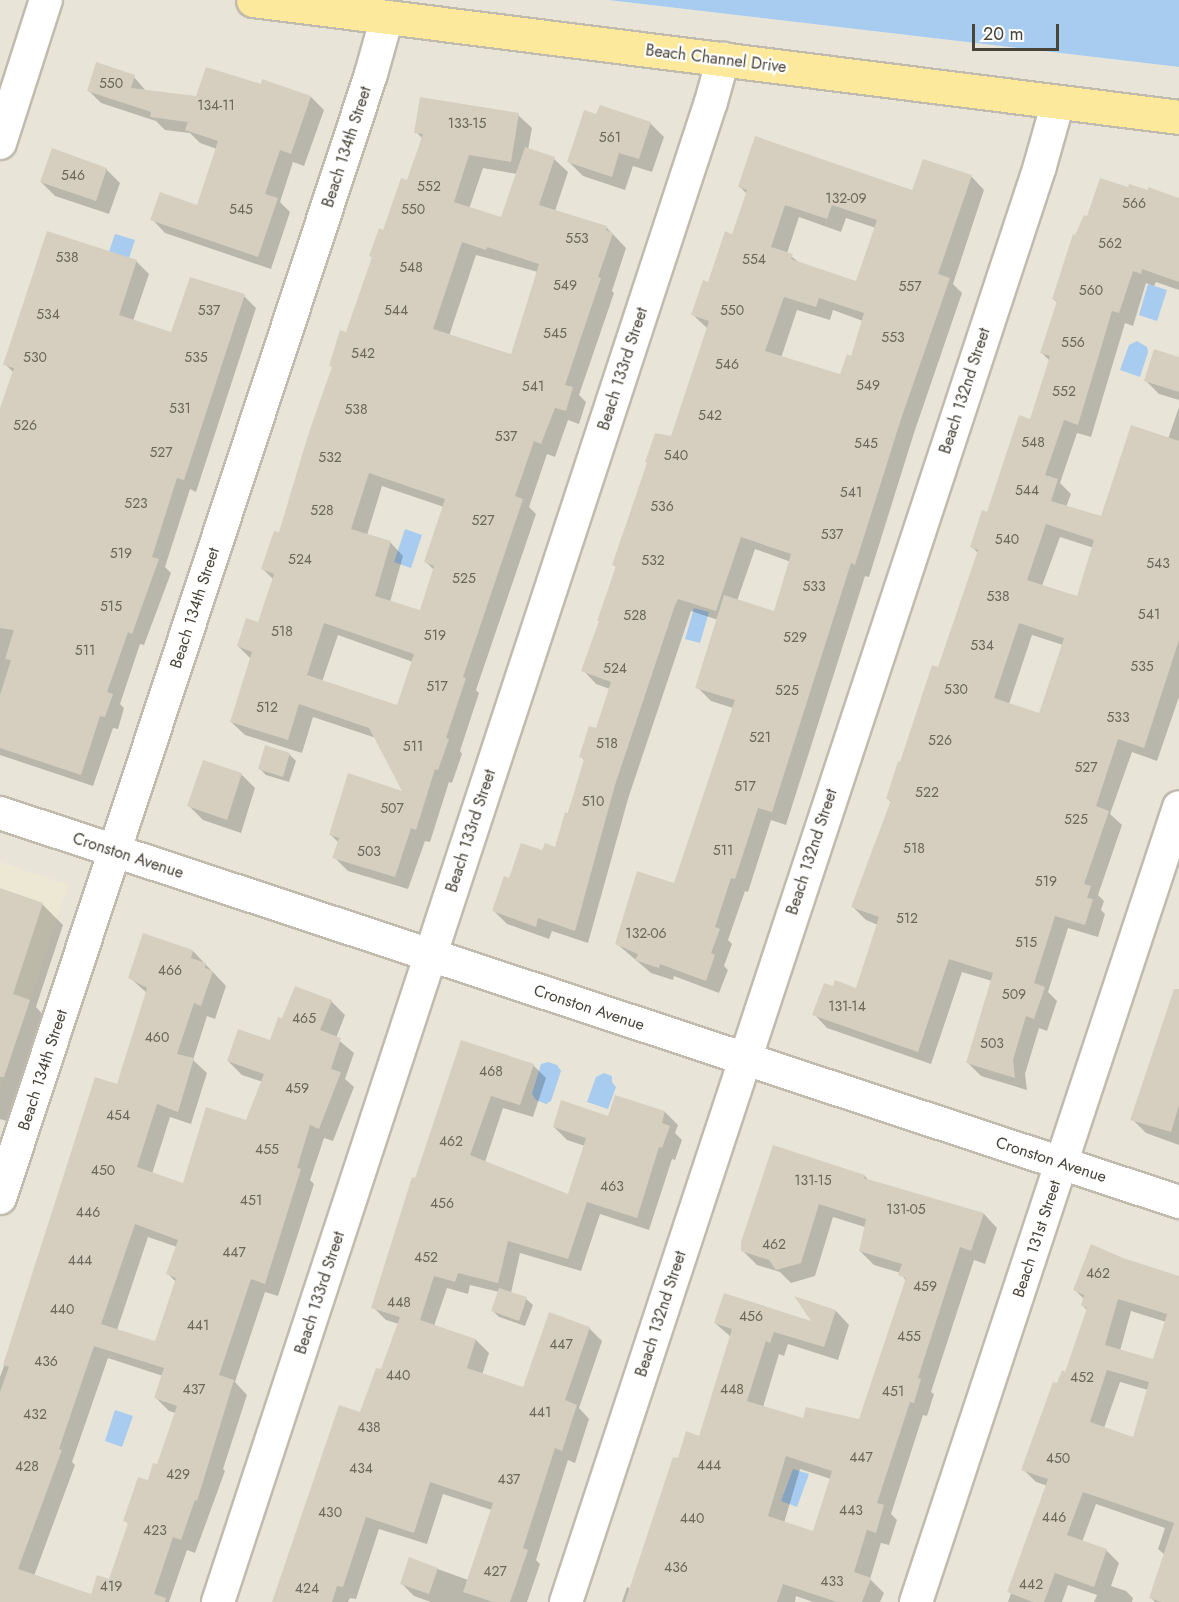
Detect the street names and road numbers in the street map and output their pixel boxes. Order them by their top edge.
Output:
street label: Beach Channel Drive [644,41,788,77]
street label: Beach 134th Street [318,84,376,210]
street label: Beach 133rd Street [594,305,652,433]
street label: Beach 132nd Street [936,326,994,456]
street label: Beach 134th Street [166,545,224,671]
street label: Beach 133rd Street [442,767,500,895]
street label: Beach 132nd Street [783,787,841,917]
street label: Cronston Avenue [70,829,186,883]
street label: Cronston Avenue [531,981,647,1035]
street label: Beach 134th Street [14,1007,72,1133]
street label: Cronston Avenue [993,1133,1109,1187]
street label: Beach 131st Street [1009,1178,1065,1300]
street label: Beach 133rd Street [291,1229,349,1357]
street label: Beach 132nd Street [632,1249,690,1379]

